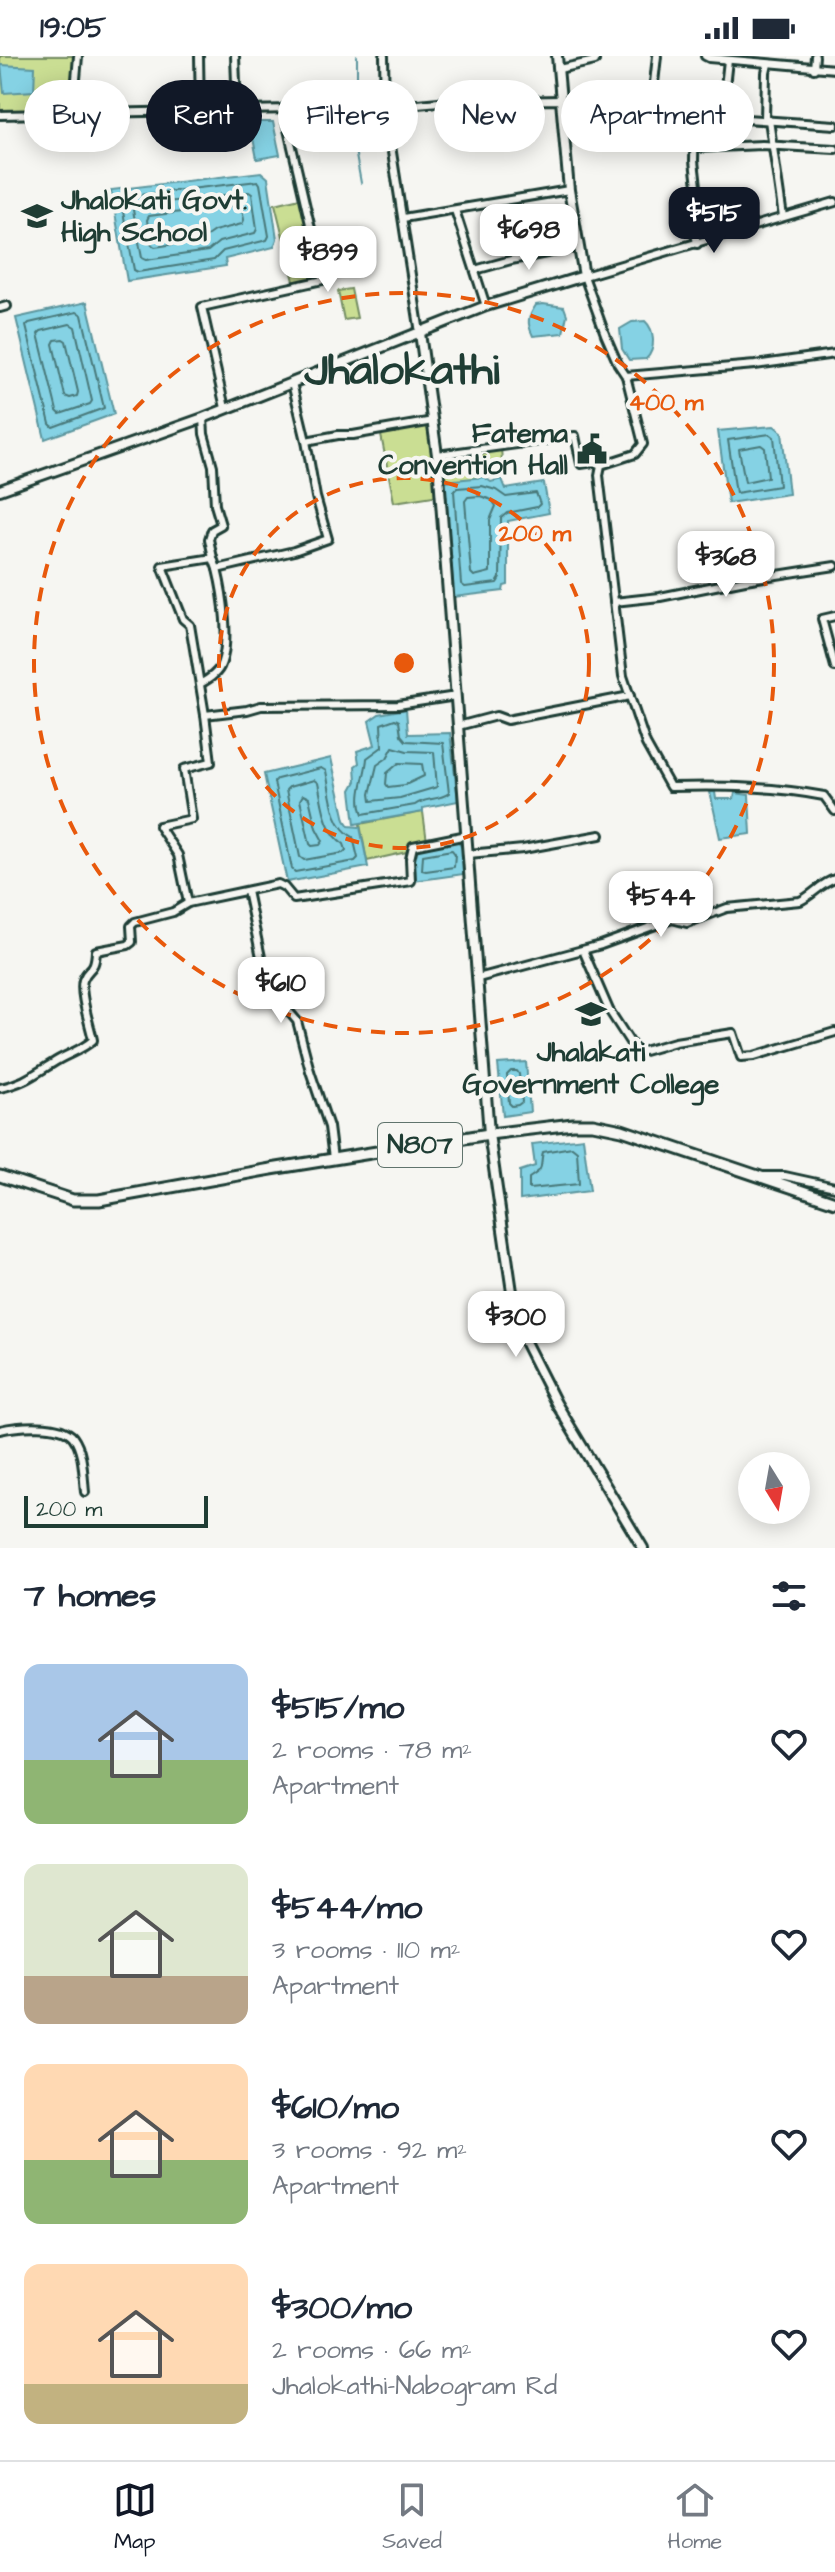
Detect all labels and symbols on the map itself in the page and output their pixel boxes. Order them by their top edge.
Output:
place label: Jhalokati Govt. High School [60,181,247,254]
pin: $515 [667,187,761,255]
school or university icon: Jhalokati Govt. High School [20,199,54,233]
pin: $698 [482,204,576,272]
pin: $899 [281,226,375,294]
district label: Jhalokathi [304,341,500,402]
text: 400 m [629,386,704,420]
place label: Fatema Convention Hall [378,414,569,485]
public building icon: Fatema Convention Hall [575,432,609,466]
text: 200 m [498,517,571,551]
pin: $368 [679,531,773,599]
centre of rings [390,649,418,677]
pin: $544 [614,871,708,939]
pin: $610 [234,957,328,1025]
school or university icon: Jhalakati Government College [574,997,608,1031]
place label: Jhalakati Government College [463,1033,719,1106]
road number: N807 [378,1123,462,1167]
pin: $300 [469,1291,563,1359]
north arrow [738,1452,810,1524]
scale bar [24,1492,208,1528]

